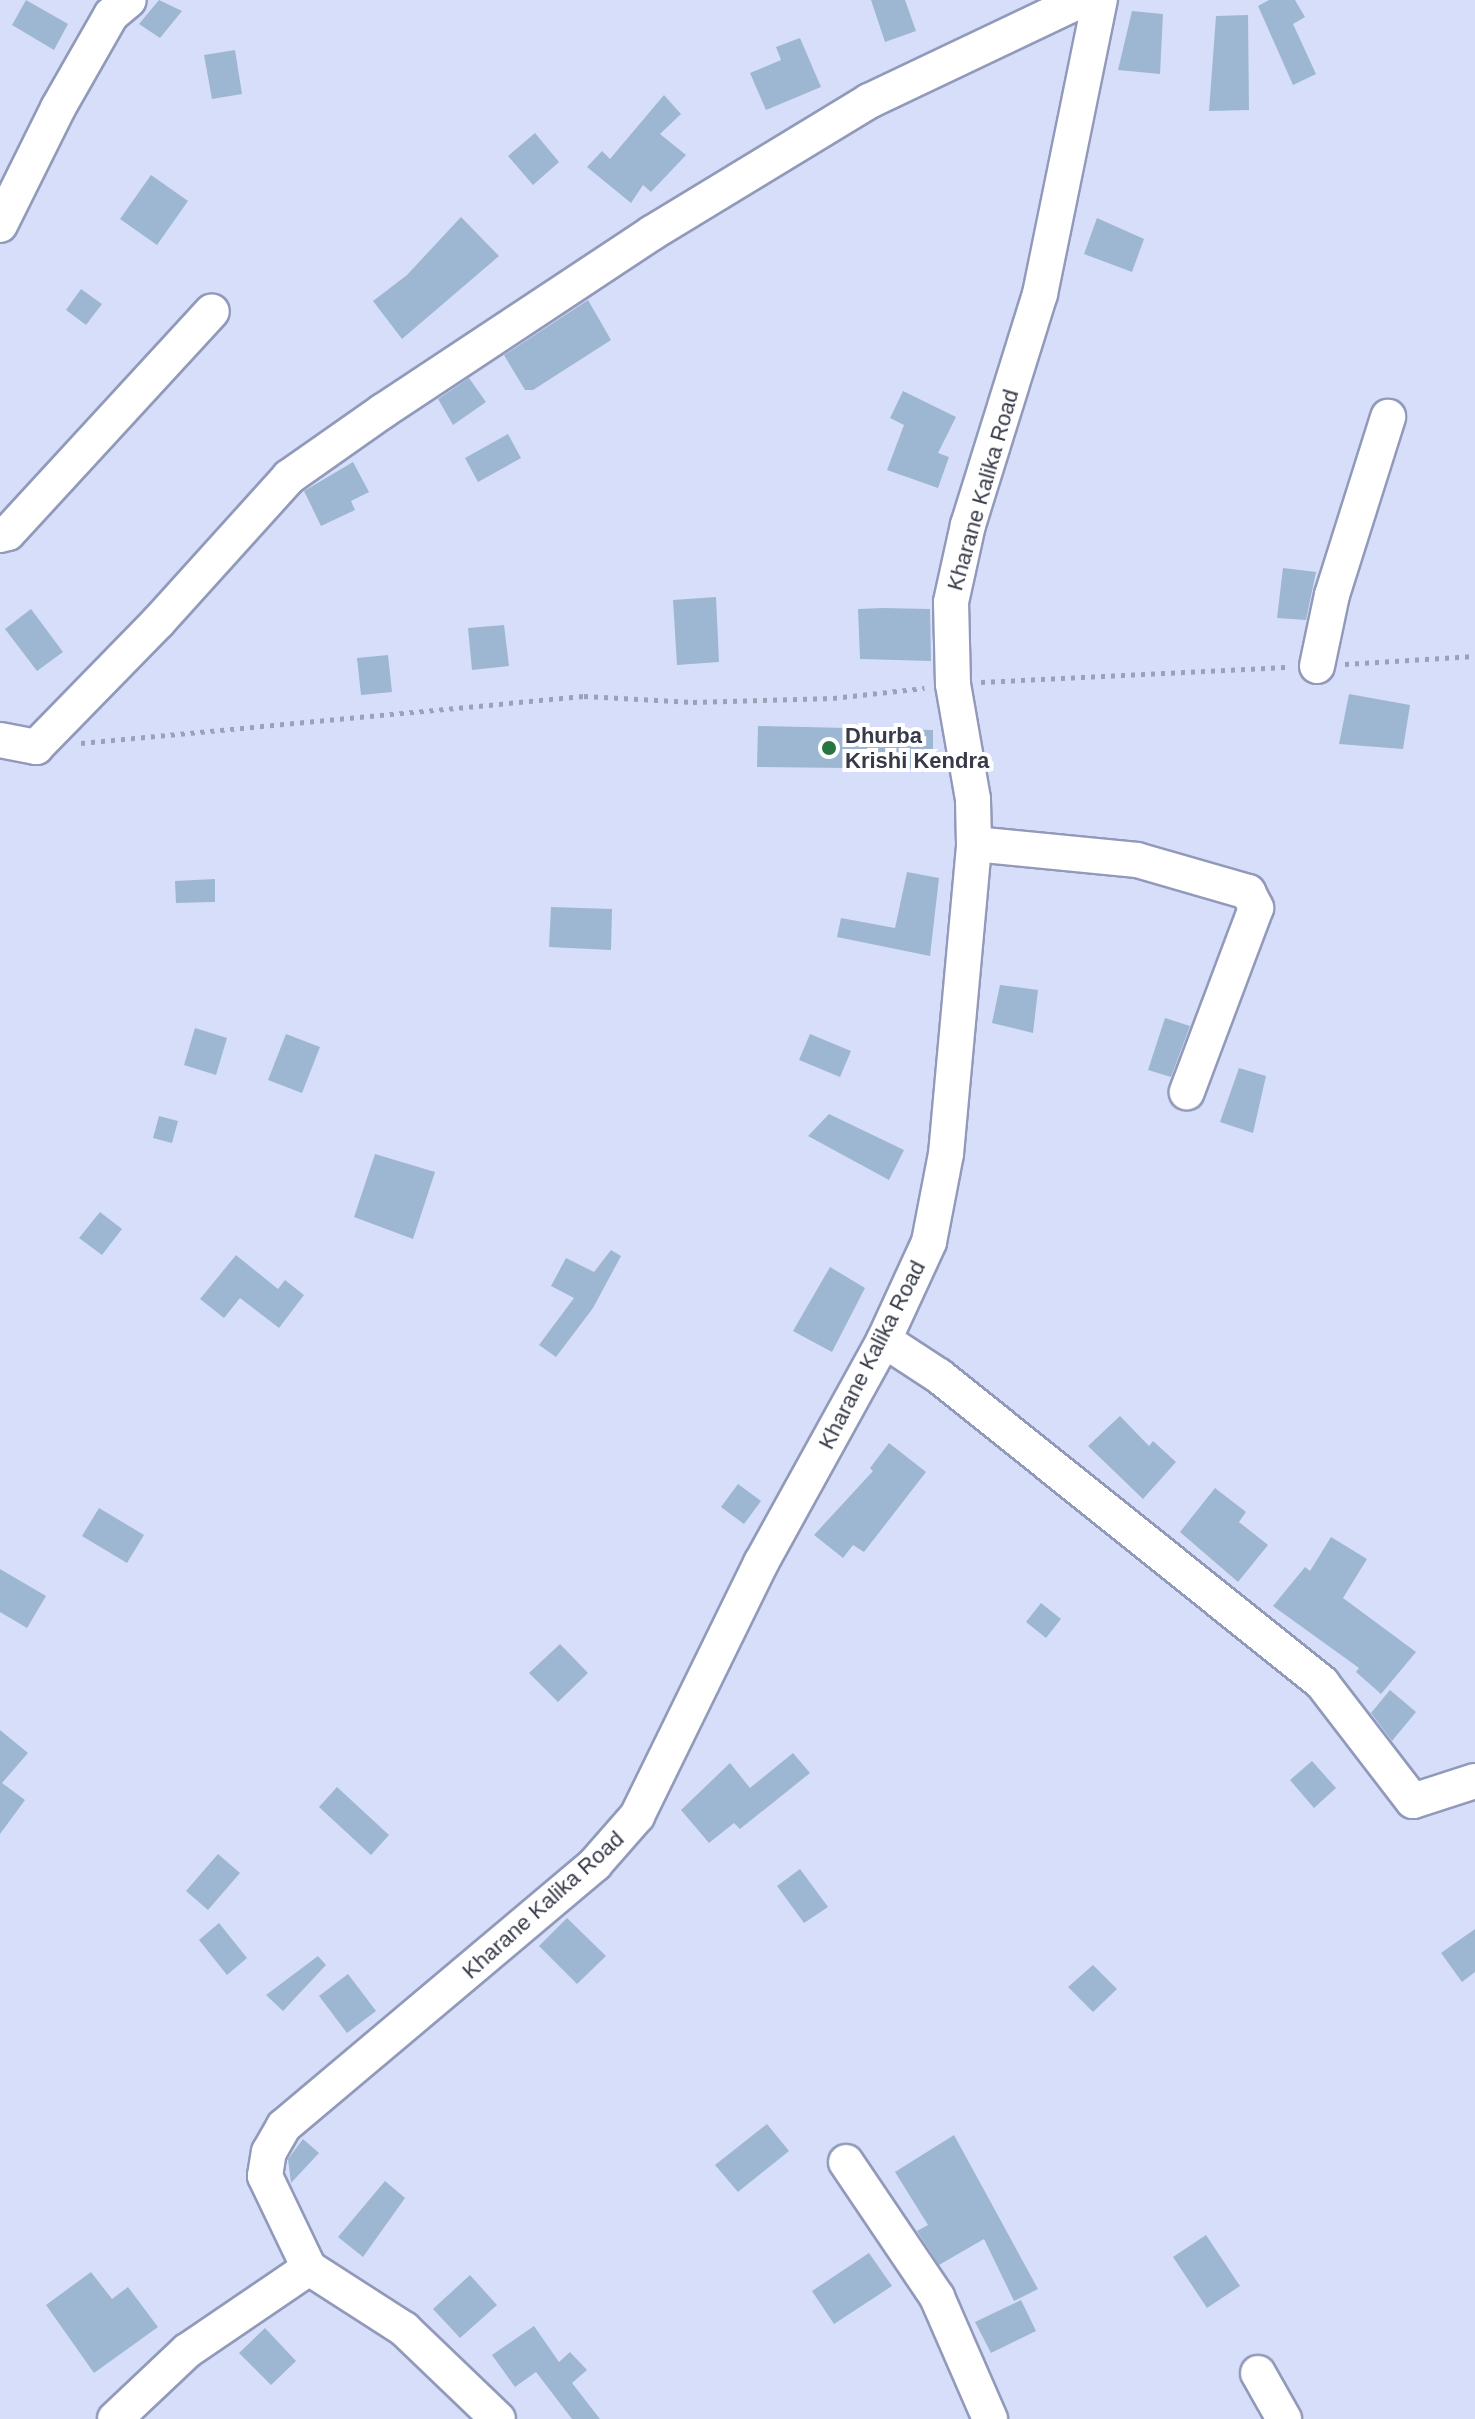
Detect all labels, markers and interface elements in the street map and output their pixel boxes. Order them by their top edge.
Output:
street label: Kharane Kalika Road [942,386,1024,594]
place label: Dhurba Krishi Kendra [845,722,989,774]
marker: Dhurba Krishi Kendra [820,739,838,757]
street label: Kharane Kalika Road [813,1256,931,1454]
street label: Kharane Kalika Road [457,1826,629,1984]

